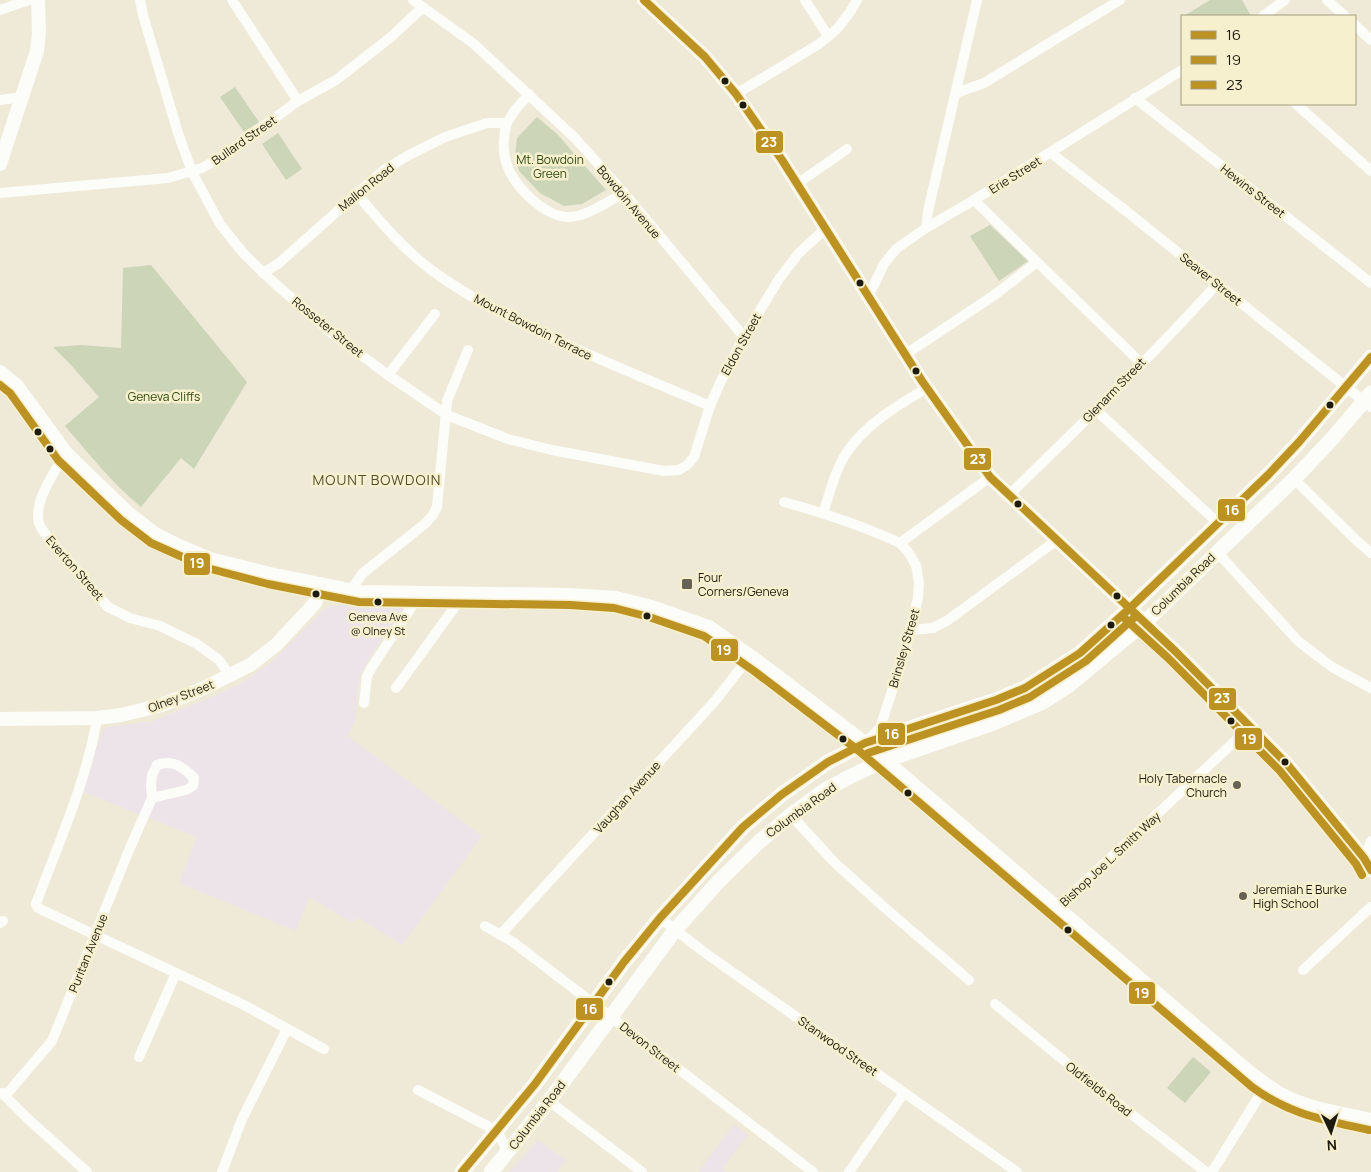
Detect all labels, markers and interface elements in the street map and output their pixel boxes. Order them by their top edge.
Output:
legend [1181,15,1356,105]
text: 16 [1226,24,1241,45]
text: 19 [1226,49,1241,70]
text: 23 [1226,74,1243,95]
unlabelled marker [720,76,730,86]
unlabelled marker [738,100,748,110]
street label: Bullard Street [208,111,280,169]
line badge: 23 [755,130,784,154]
text: 23 [761,132,777,151]
park label: Mt. Bowdoin Green [516,151,584,182]
street label: Erie Street [986,152,1045,198]
street label: Mallon Road [334,159,398,215]
street label: Hewins Street [1217,160,1289,222]
street label: Bowdoin Avenue [593,162,665,242]
street label: Seaver Street [1176,249,1246,310]
unlabelled marker [855,278,865,288]
street label: Mount Bowdoin Terrace [471,290,595,364]
street label: Rosseter Street [289,293,368,361]
street label: Eldon Street [717,310,765,378]
street label: Glenarm Street [1079,354,1149,426]
unlabelled marker [911,366,921,376]
park label: Geneva Cliffs [128,388,200,405]
unlabelled marker [1325,400,1335,410]
unlabelled marker [33,427,43,437]
unlabelled marker [45,444,55,454]
line badge: 23 [963,447,992,471]
text: 23 [970,449,986,468]
district label: MOUNT BOWDOIN [313,470,441,489]
line badge: 16 [1217,498,1246,522]
unlabelled marker [1013,499,1023,509]
text: 16 [1225,500,1239,519]
street label: Everton Street [42,532,108,604]
street label: Columbia Road [1147,549,1219,619]
line badge: 19 [183,552,211,576]
text: 19 [190,553,204,572]
place label: Four Corners/Geneva [698,569,789,600]
marker: Four Corners/Geneva [680,577,694,591]
unlabelled marker [311,589,321,599]
unlabelled marker [1112,591,1122,601]
marker: Geneva Ave @ Olney St [373,597,383,607]
street label: Brinsley Street [885,606,923,690]
place label: Geneva Ave @ Olney St [349,609,408,638]
unlabelled marker [642,611,652,621]
unlabelled marker [1106,620,1116,630]
line badge: 19 [710,638,739,662]
text: 19 [717,640,731,659]
street label: Olney Street [146,676,217,716]
line badge: 23 [1208,687,1237,711]
text: 23 [1214,688,1230,707]
unlabelled marker [1226,716,1236,726]
line badge: 16 [877,722,906,746]
text: 16 [885,724,899,743]
line badge: 19 [1234,727,1263,751]
text: 19 [1242,729,1256,748]
unlabelled marker [838,734,848,744]
street label: Vaughan Avenue [590,757,664,837]
unlabelled marker [1280,757,1290,767]
place label: Holy Tabernacle Church [1139,770,1227,801]
street label: Columbia Road [762,779,840,841]
marker: Holy Tabernacle Church [1231,779,1243,791]
unlabelled marker [903,788,913,798]
street label: Bishop Joe L. Smith Way [1056,807,1165,910]
place label: Jeremiah E Burke High School [1253,881,1347,912]
marker: Jeremiah E Burke High School [1237,890,1249,902]
street label: Puritan Avenue [64,911,112,995]
unlabelled marker [1063,925,1073,935]
unlabelled marker [604,977,614,987]
line badge: 19 [1128,981,1156,1005]
text: 19 [1135,983,1149,1002]
line badge: 16 [575,997,604,1021]
text: 16 [583,999,597,1018]
street label: Stanwood Street [795,1012,881,1080]
street label: Devon Street [616,1018,684,1076]
street label: Oldfields Road [1062,1058,1136,1120]
street label: Columbia Road [505,1077,569,1153]
north arrow [1306,1107,1356,1157]
text: N [1326,1136,1338,1155]

